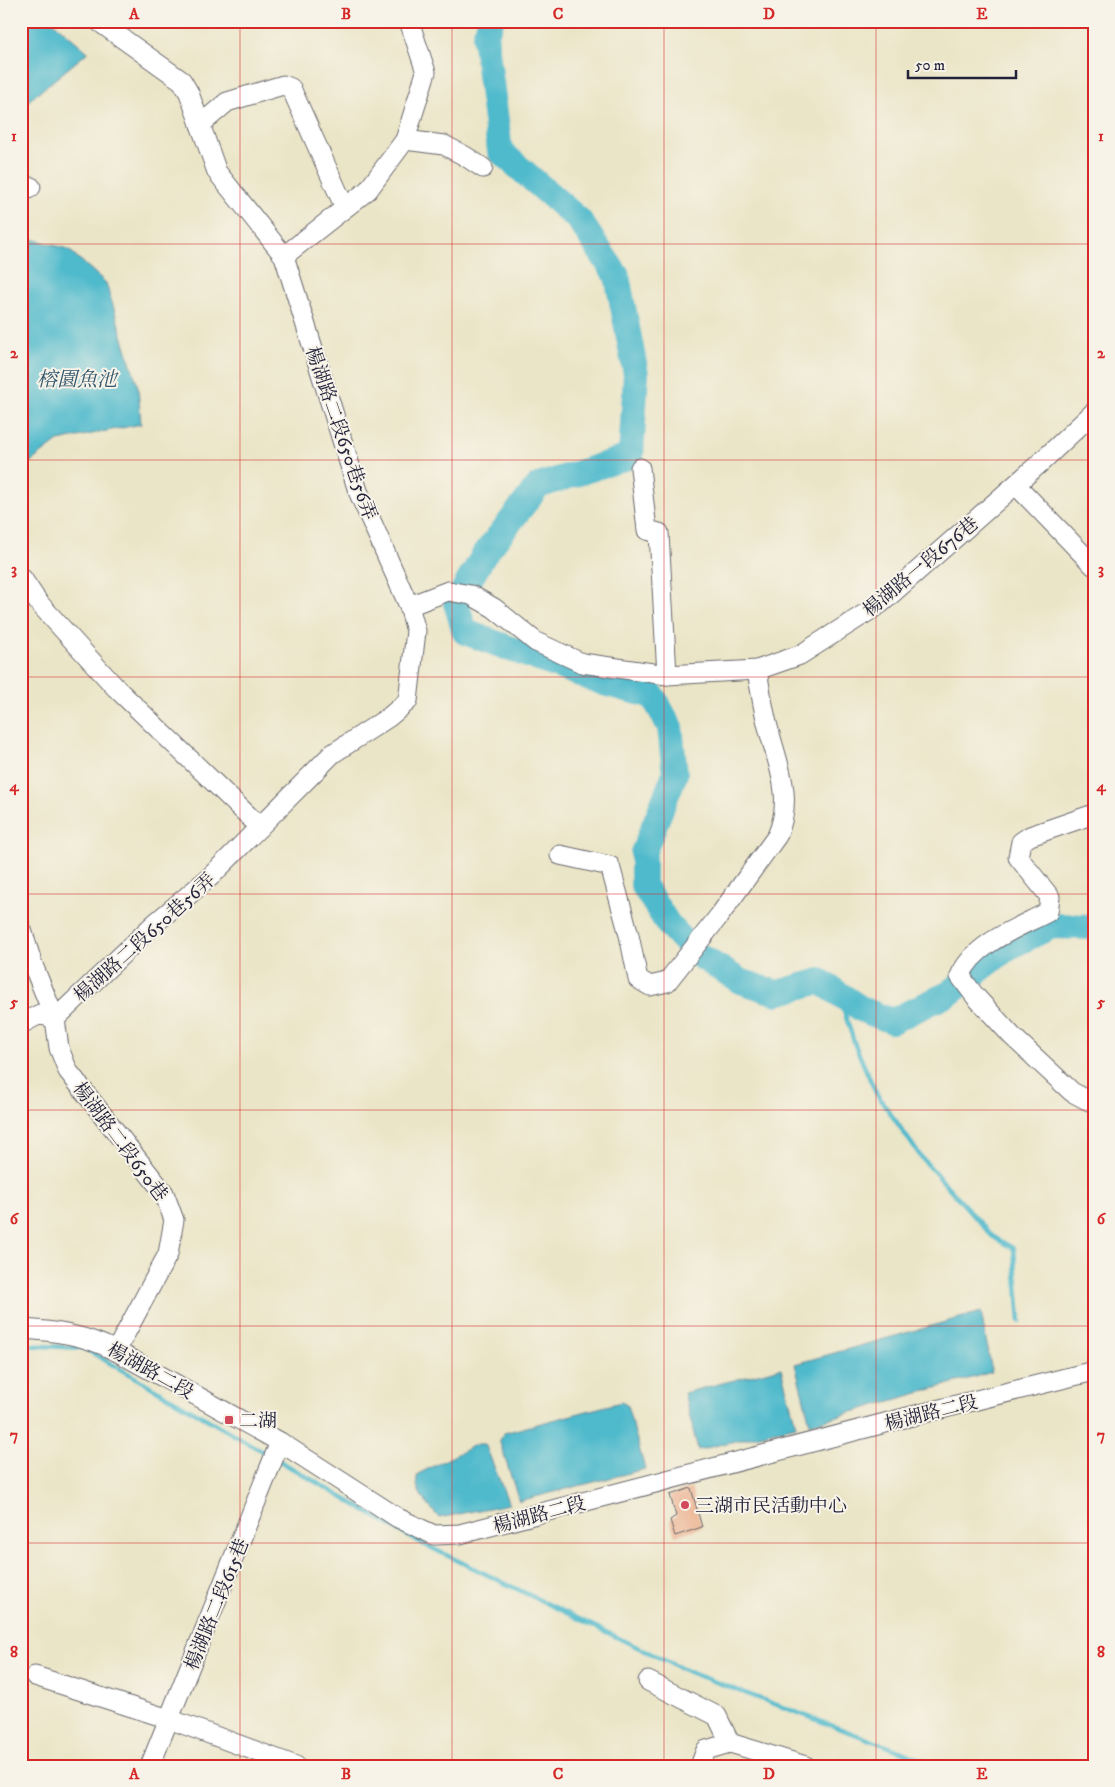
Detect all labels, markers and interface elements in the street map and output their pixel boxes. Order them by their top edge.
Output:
text: A [128,4,140,24]
text: B [341,4,351,24]
text: C [553,4,563,24]
text: D [763,4,775,24]
text: E [976,4,988,24]
scale bar [908,48,1015,80]
text: 50 m [915,56,945,75]
text: 1 [11,126,17,146]
text: 1 [1098,126,1104,146]
text: 2 [10,343,19,363]
text: 2 [1097,343,1106,363]
street label: 楊湖路二段650巷56弄 [300,344,381,523]
water label: 榕園魚池 [37,368,119,393]
street label: 楊湖路一段676巷 [859,512,983,622]
text: 3 [11,559,17,579]
text: 3 [1098,559,1104,579]
text: 4 [8,776,19,796]
text: 4 [1095,776,1106,796]
street label: 楊湖路二段650巷56弄 [70,869,220,1008]
text: 5 [9,992,18,1012]
text: 5 [1096,992,1105,1012]
street label: 楊湖路二段650巷 [67,1078,172,1206]
text: 6 [10,1209,20,1229]
text: 6 [1097,1209,1107,1229]
street label: 楊湖路二段 [103,1338,197,1404]
street label: 楊湖路二段 [882,1391,980,1436]
place label: 二湖 [239,1410,277,1433]
marker: 二湖 [223,1414,235,1426]
text: 7 [10,1425,18,1445]
text: 7 [1097,1425,1105,1445]
street label: 楊湖路二段 [491,1492,588,1539]
place label: 三湖市民活動中心 [695,1495,847,1518]
marker: 三湖市民活動中心 [679,1499,691,1511]
street label: 楊湖路二段615巷 [180,1535,254,1674]
text: 8 [10,1642,18,1662]
text: 8 [1097,1642,1105,1662]
text: A [128,1764,140,1784]
text: B [341,1764,351,1784]
text: C [553,1764,563,1784]
text: D [763,1764,775,1784]
text: E [976,1764,988,1784]

